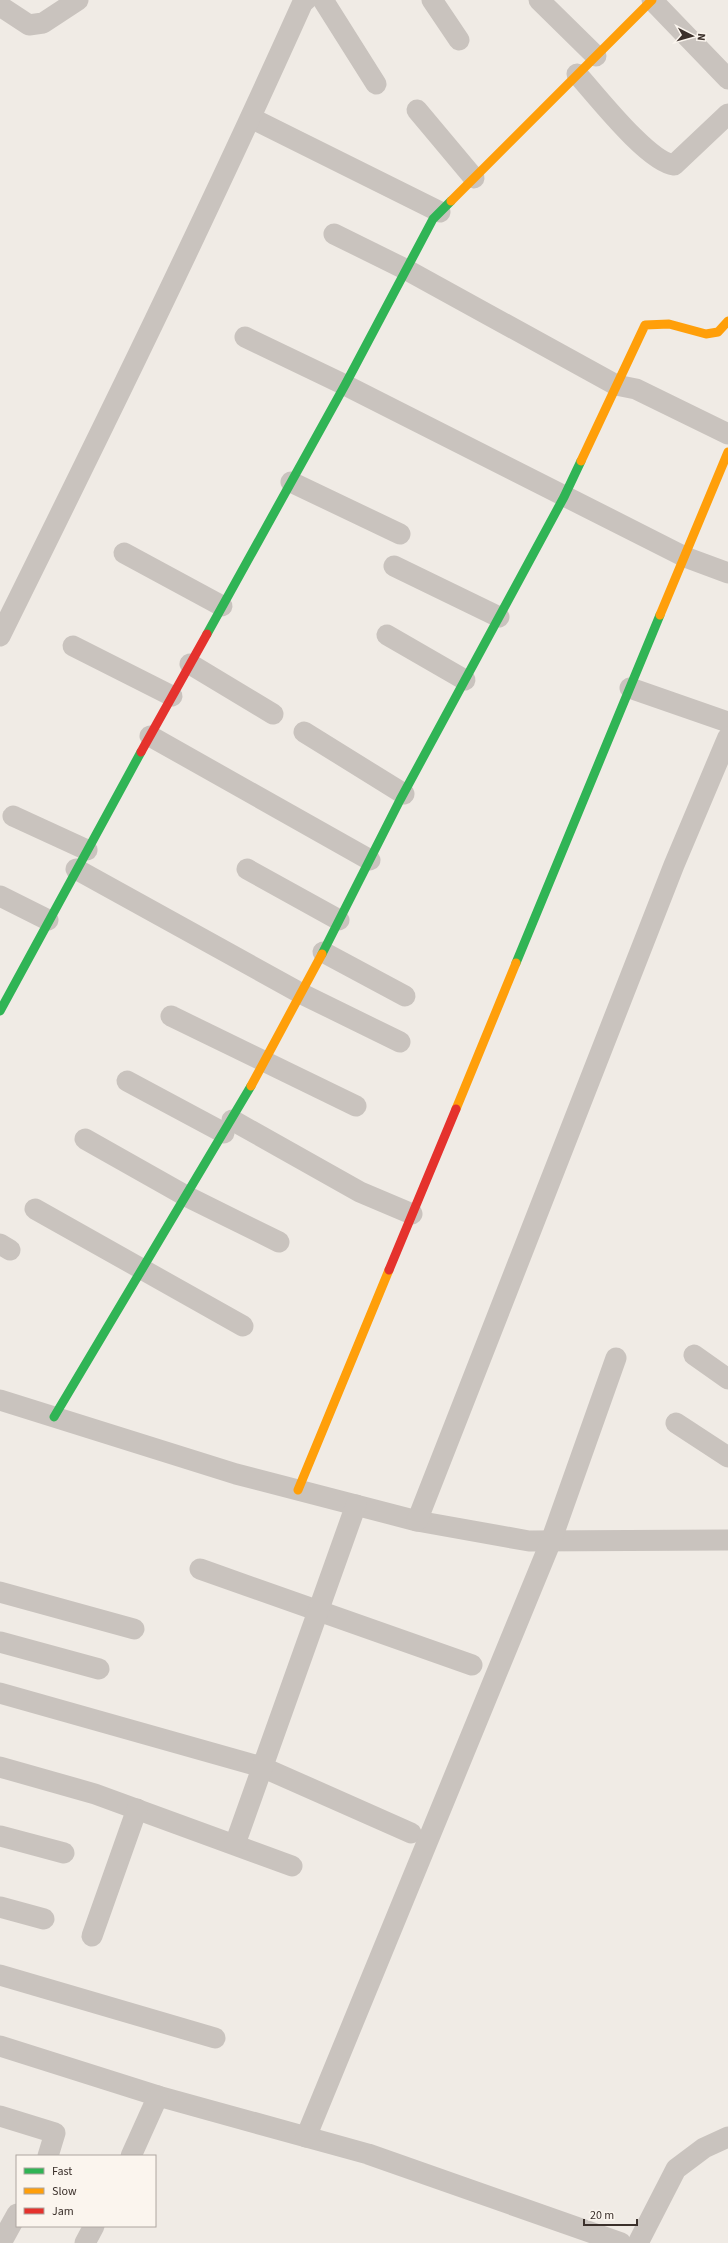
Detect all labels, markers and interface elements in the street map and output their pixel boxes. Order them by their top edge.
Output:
north arrow [672,16,712,56]
text: N [694,33,709,41]
legend [16,2155,156,2227]
text: Fast [52,2163,72,2180]
text: Slow [52,2183,77,2200]
scale bar [584,2201,637,2227]
text: Jam [52,2203,74,2220]
text: 20 m [590,2207,614,2224]

